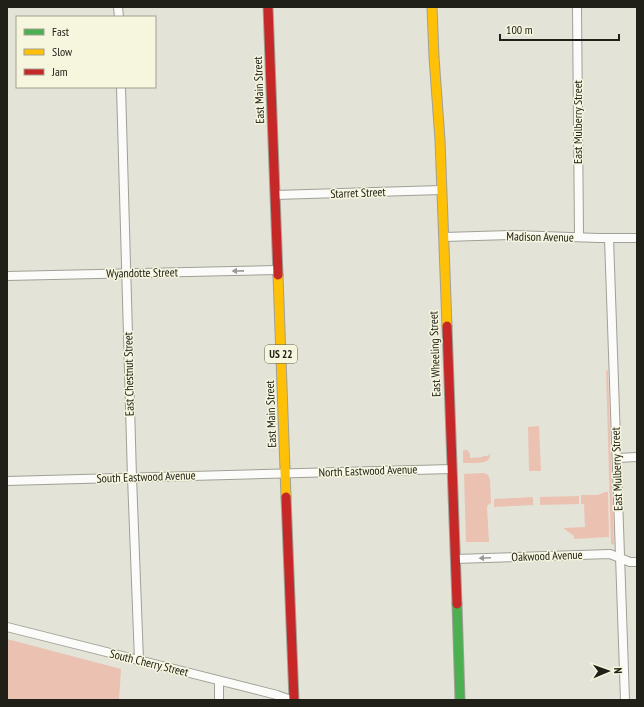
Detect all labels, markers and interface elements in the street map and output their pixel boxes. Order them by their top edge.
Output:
legend [16,16,156,88]
scale bar [500,16,619,42]
text: 100 m [506,22,533,37]
text: Fast [52,24,70,39]
text: Slow [52,44,73,59]
street label: East Main Street [250,55,267,124]
text: Jam [51,64,68,79]
street label: East Mulberry Street [570,79,585,164]
street label: Starret Street [330,184,387,201]
street label: Madison Avenue [506,228,574,245]
street label: Wyandotte Street [106,264,179,281]
one-way arrow [232,267,244,274]
street label: East Wheeling Street [425,310,443,397]
street label: East Chestnut Street [120,331,137,416]
road number: US 22 [265,345,297,363]
street label: East Main Street [262,379,279,448]
street label: East Mulberry Street [608,426,625,511]
street label: North Eastwood Avenue [318,461,418,480]
street label: South Eastwood Avenue [96,467,196,486]
street label: Oakwood Avenue [511,547,583,564]
one-way arrow [478,555,491,561]
street label: South Cherry Street [108,645,191,680]
north arrow [588,651,628,691]
text: N [611,667,625,674]

